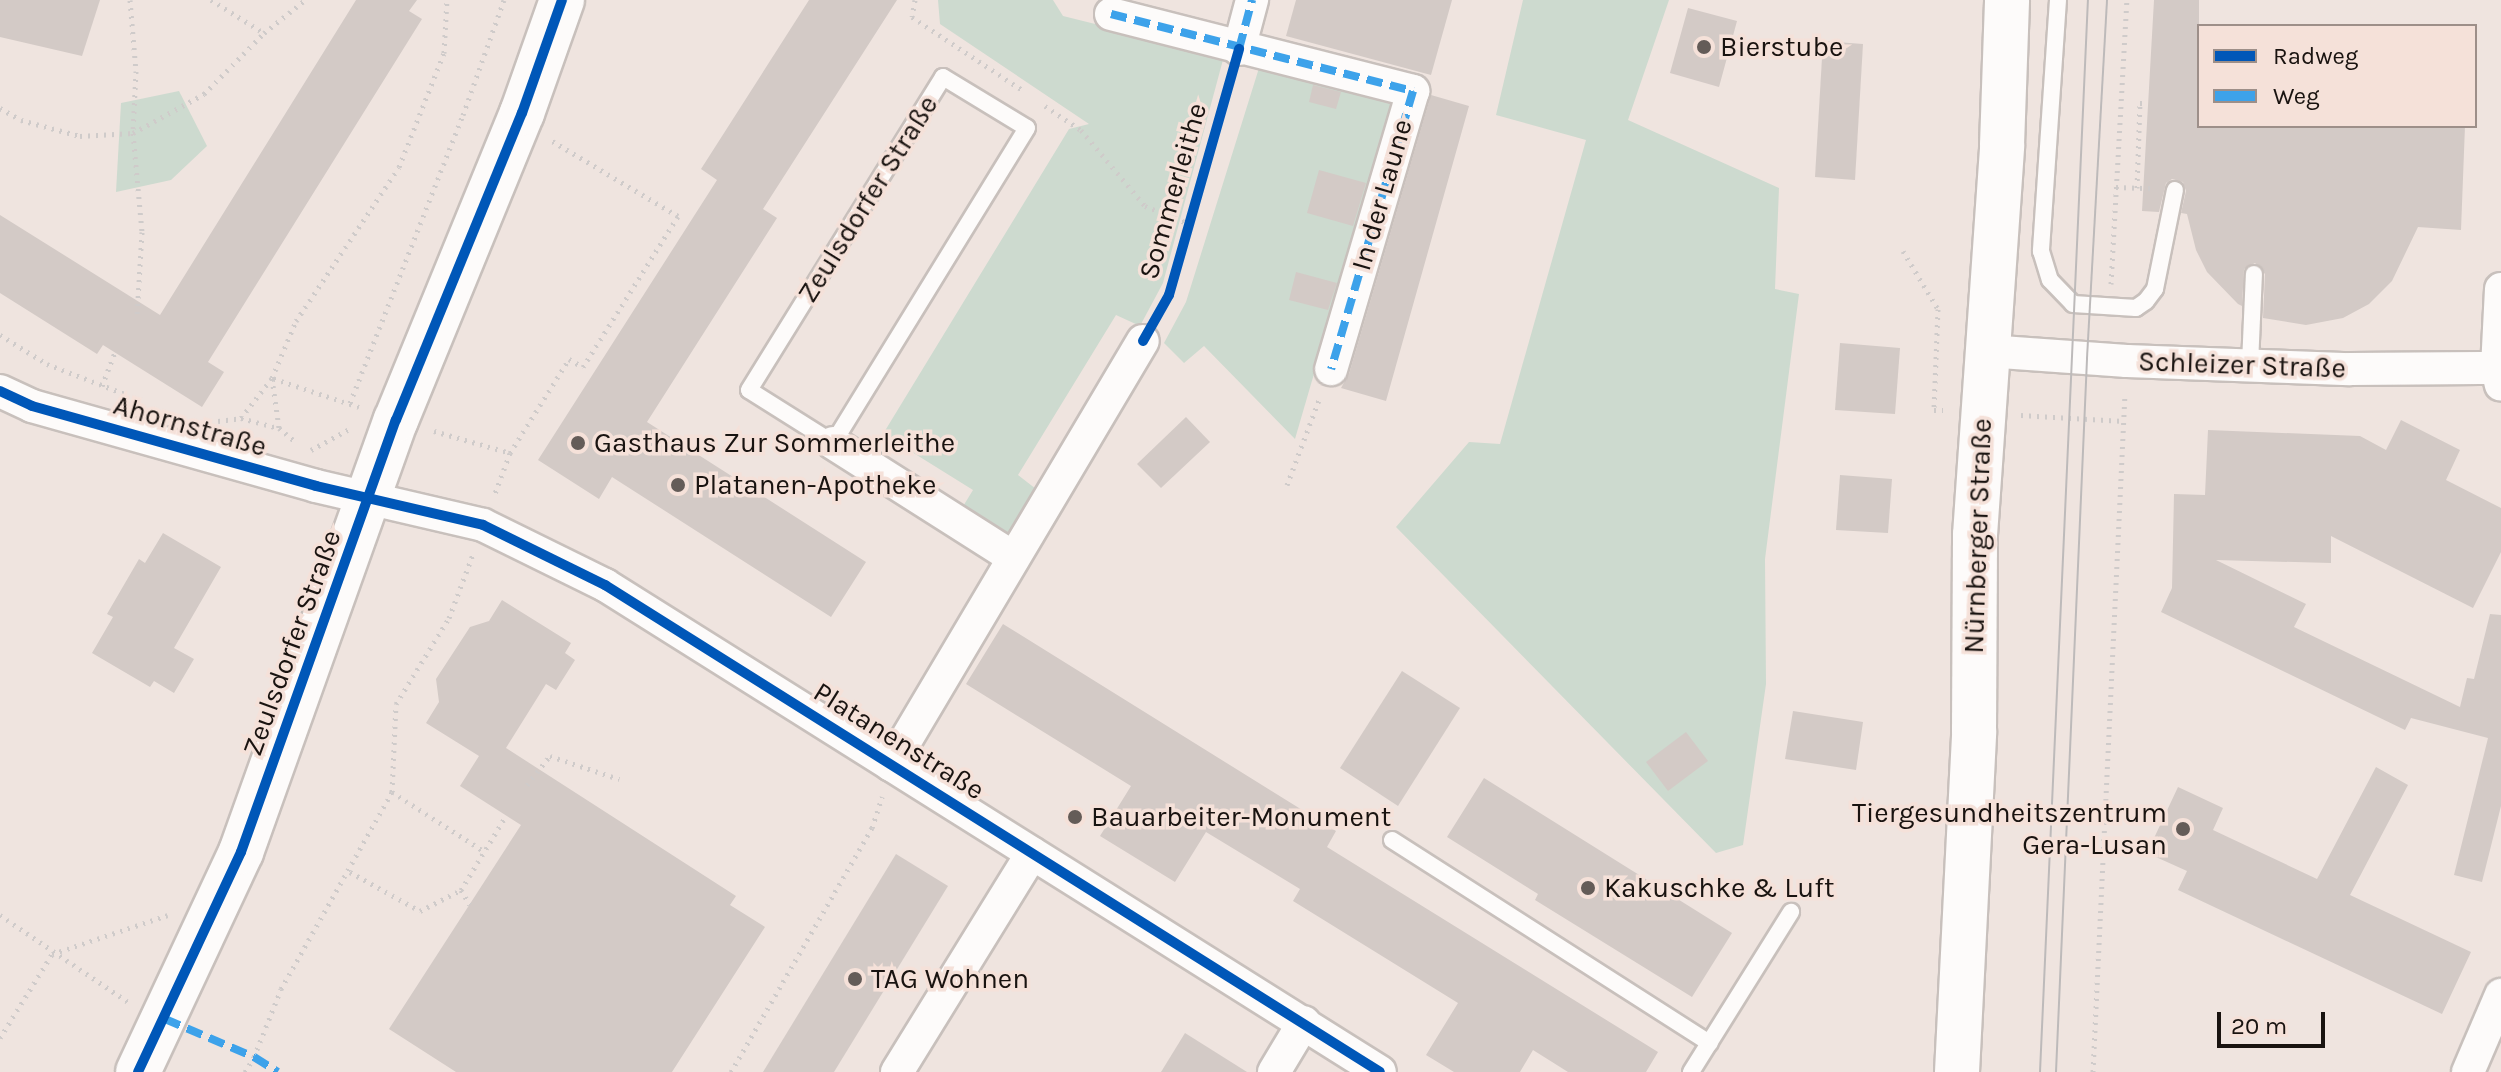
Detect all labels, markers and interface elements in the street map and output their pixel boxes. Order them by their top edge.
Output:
legend [2197,24,2477,128]
place label: Bierstube [1720,30,1843,64]
marker: Bierstube [1695,38,1713,56]
text: Radweg [2273,42,2358,70]
text: Weg [2273,82,2320,110]
street label: Zeulsdorfer Straße [791,89,945,309]
street label: Sommerleithe [1132,99,1214,283]
street label: In der Laune [1344,115,1420,275]
street label: Schleizer Straße [2138,345,2346,385]
street label: Ahornstraße [110,388,270,464]
street label: Nürnberger Straße [1957,418,1999,654]
place label: Gasthaus Zur Sommerleithe [594,426,955,460]
marker: Gasthaus Zur Sommerleithe [569,434,587,452]
place label: Platanen-Apotheke [694,468,936,502]
marker: Platanen-Apotheke [669,476,687,494]
street label: Zeulsdorfer Straße [236,526,348,760]
street label: Platanenstraße [807,675,991,807]
place label: Tiergesundheitszentrum Gera-Lusan [1852,796,2167,862]
place label: Bauarbeiter-Monument [1091,800,1391,834]
marker: Bauarbeiter-Monument [1066,808,1084,826]
marker: Tiergesundheitszentrum Gera-Lusan [2174,820,2192,838]
place label: Kakuschke & Luft [1604,871,1834,905]
marker: Kakuschke & Luft [1579,879,1597,897]
place label: TAG Wohnen [871,962,1029,996]
marker: TAG Wohnen [846,970,864,988]
scale bar [2221,996,2329,1046]
text: 20 m [2231,1012,2287,1040]

